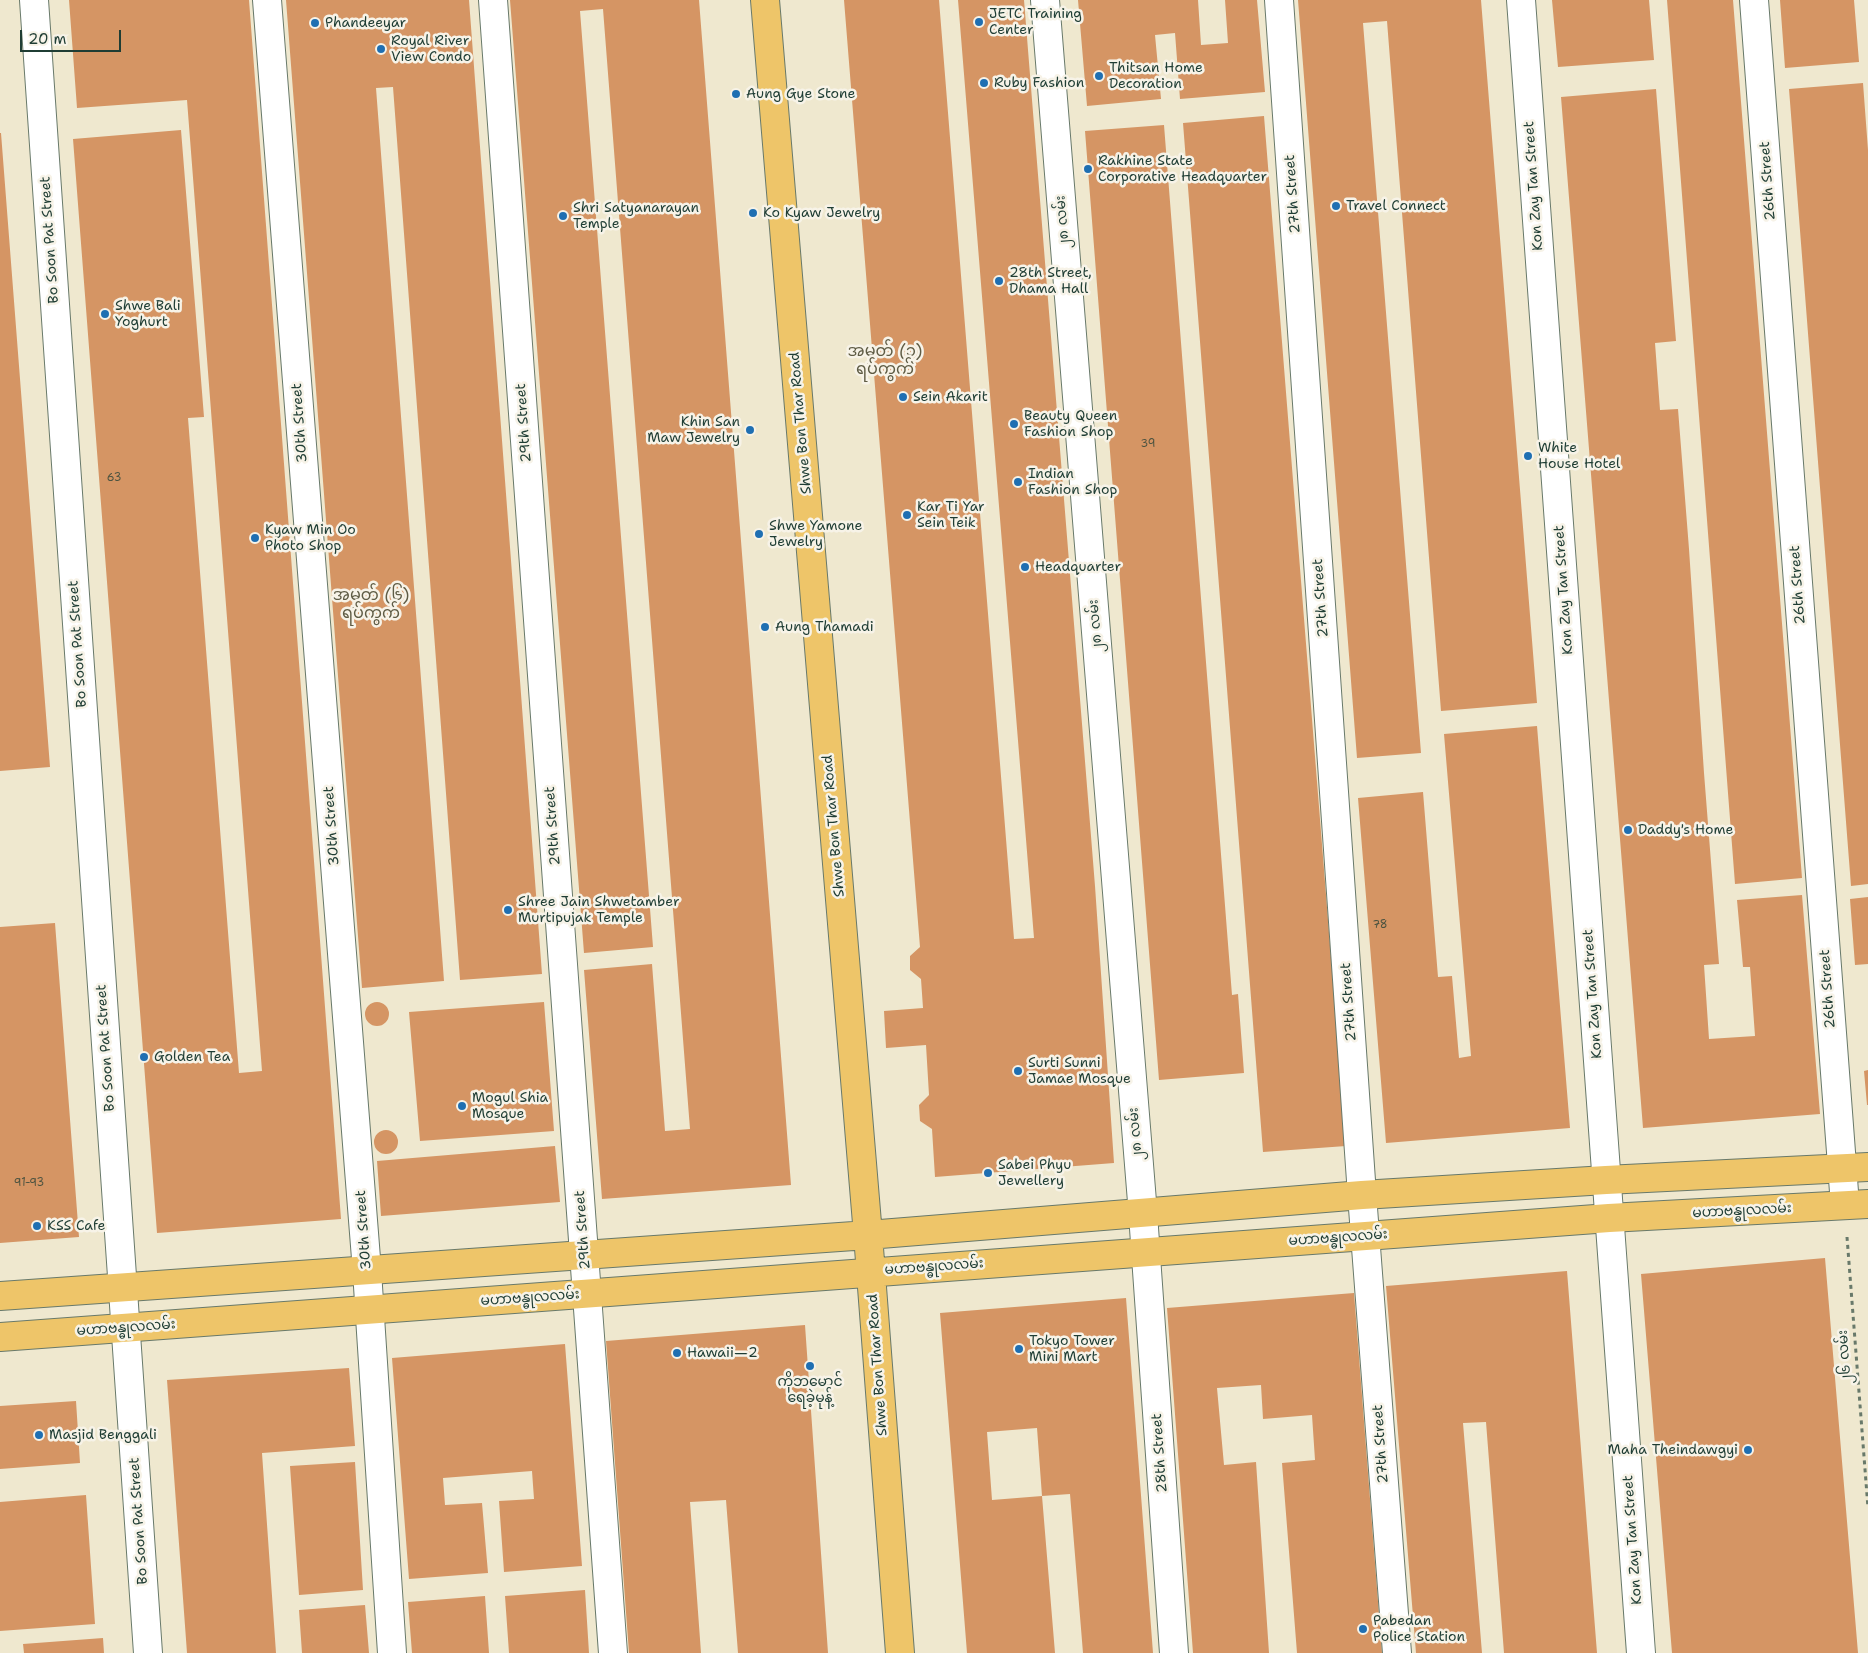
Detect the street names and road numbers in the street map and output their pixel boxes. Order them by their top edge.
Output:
street label: Kon Zay Tan Street [1521,121,1547,251]
street label: 26th Street [1757,141,1779,221]
street label: 27th Street [1282,154,1304,234]
street label: Bo Soon Pat Street [37,176,63,304]
street label: ၂၈ လမ်း [1052,195,1074,249]
street label: Shwe Bon Thar Road [786,351,816,495]
street label: 30th Street [289,383,311,463]
street label: 29th Street [513,383,535,463]
street label: Kon Zay Tan Street [1551,525,1577,655]
street label: 26th Street [1787,545,1809,625]
street label: 27th Street [1310,558,1332,638]
street label: Bo Soon Pat Street [65,580,91,708]
street label: ၂၈ လမ်း [1085,599,1107,653]
street label: Shwe Bon Thar Road [819,754,849,898]
street label: 30th Street [321,786,343,866]
street label: 29th Street [542,786,564,866]
street label: Kon Zay Tan Street [1580,929,1606,1059]
street label: 26th Street [1817,949,1839,1029]
street label: 27th Street [1338,962,1360,1042]
street label: Bo Soon Pat Street [93,984,119,1112]
street label: ၂၈ လမ်း [1125,1107,1147,1161]
street label: 30th Street [353,1190,375,1270]
street label: 29th Street [572,1190,594,1270]
street label: မဟာဗန္ဓုလလမ်း [1692,1200,1792,1222]
street label: မဟာဗန္ဓုလလမ်း [1288,1226,1388,1250]
street label: မဟာဗန္ဓုလလမ်း [884,1255,984,1279]
street label: မဟာဗန္ဓုလလမ်း [480,1286,580,1310]
street label: Shwe Bon Thar Road [865,1293,891,1437]
street label: မဟာဗန္ဓုလလမ်း [76,1316,176,1340]
street label: ၂၆ လမ်း [1835,1329,1855,1385]
street label: 27th Street [1370,1404,1392,1484]
street label: 28th Street [1149,1413,1171,1493]
street label: Bo Soon Pat Street [126,1457,152,1585]
street label: Kon Zay Tan Street [1620,1475,1646,1605]

